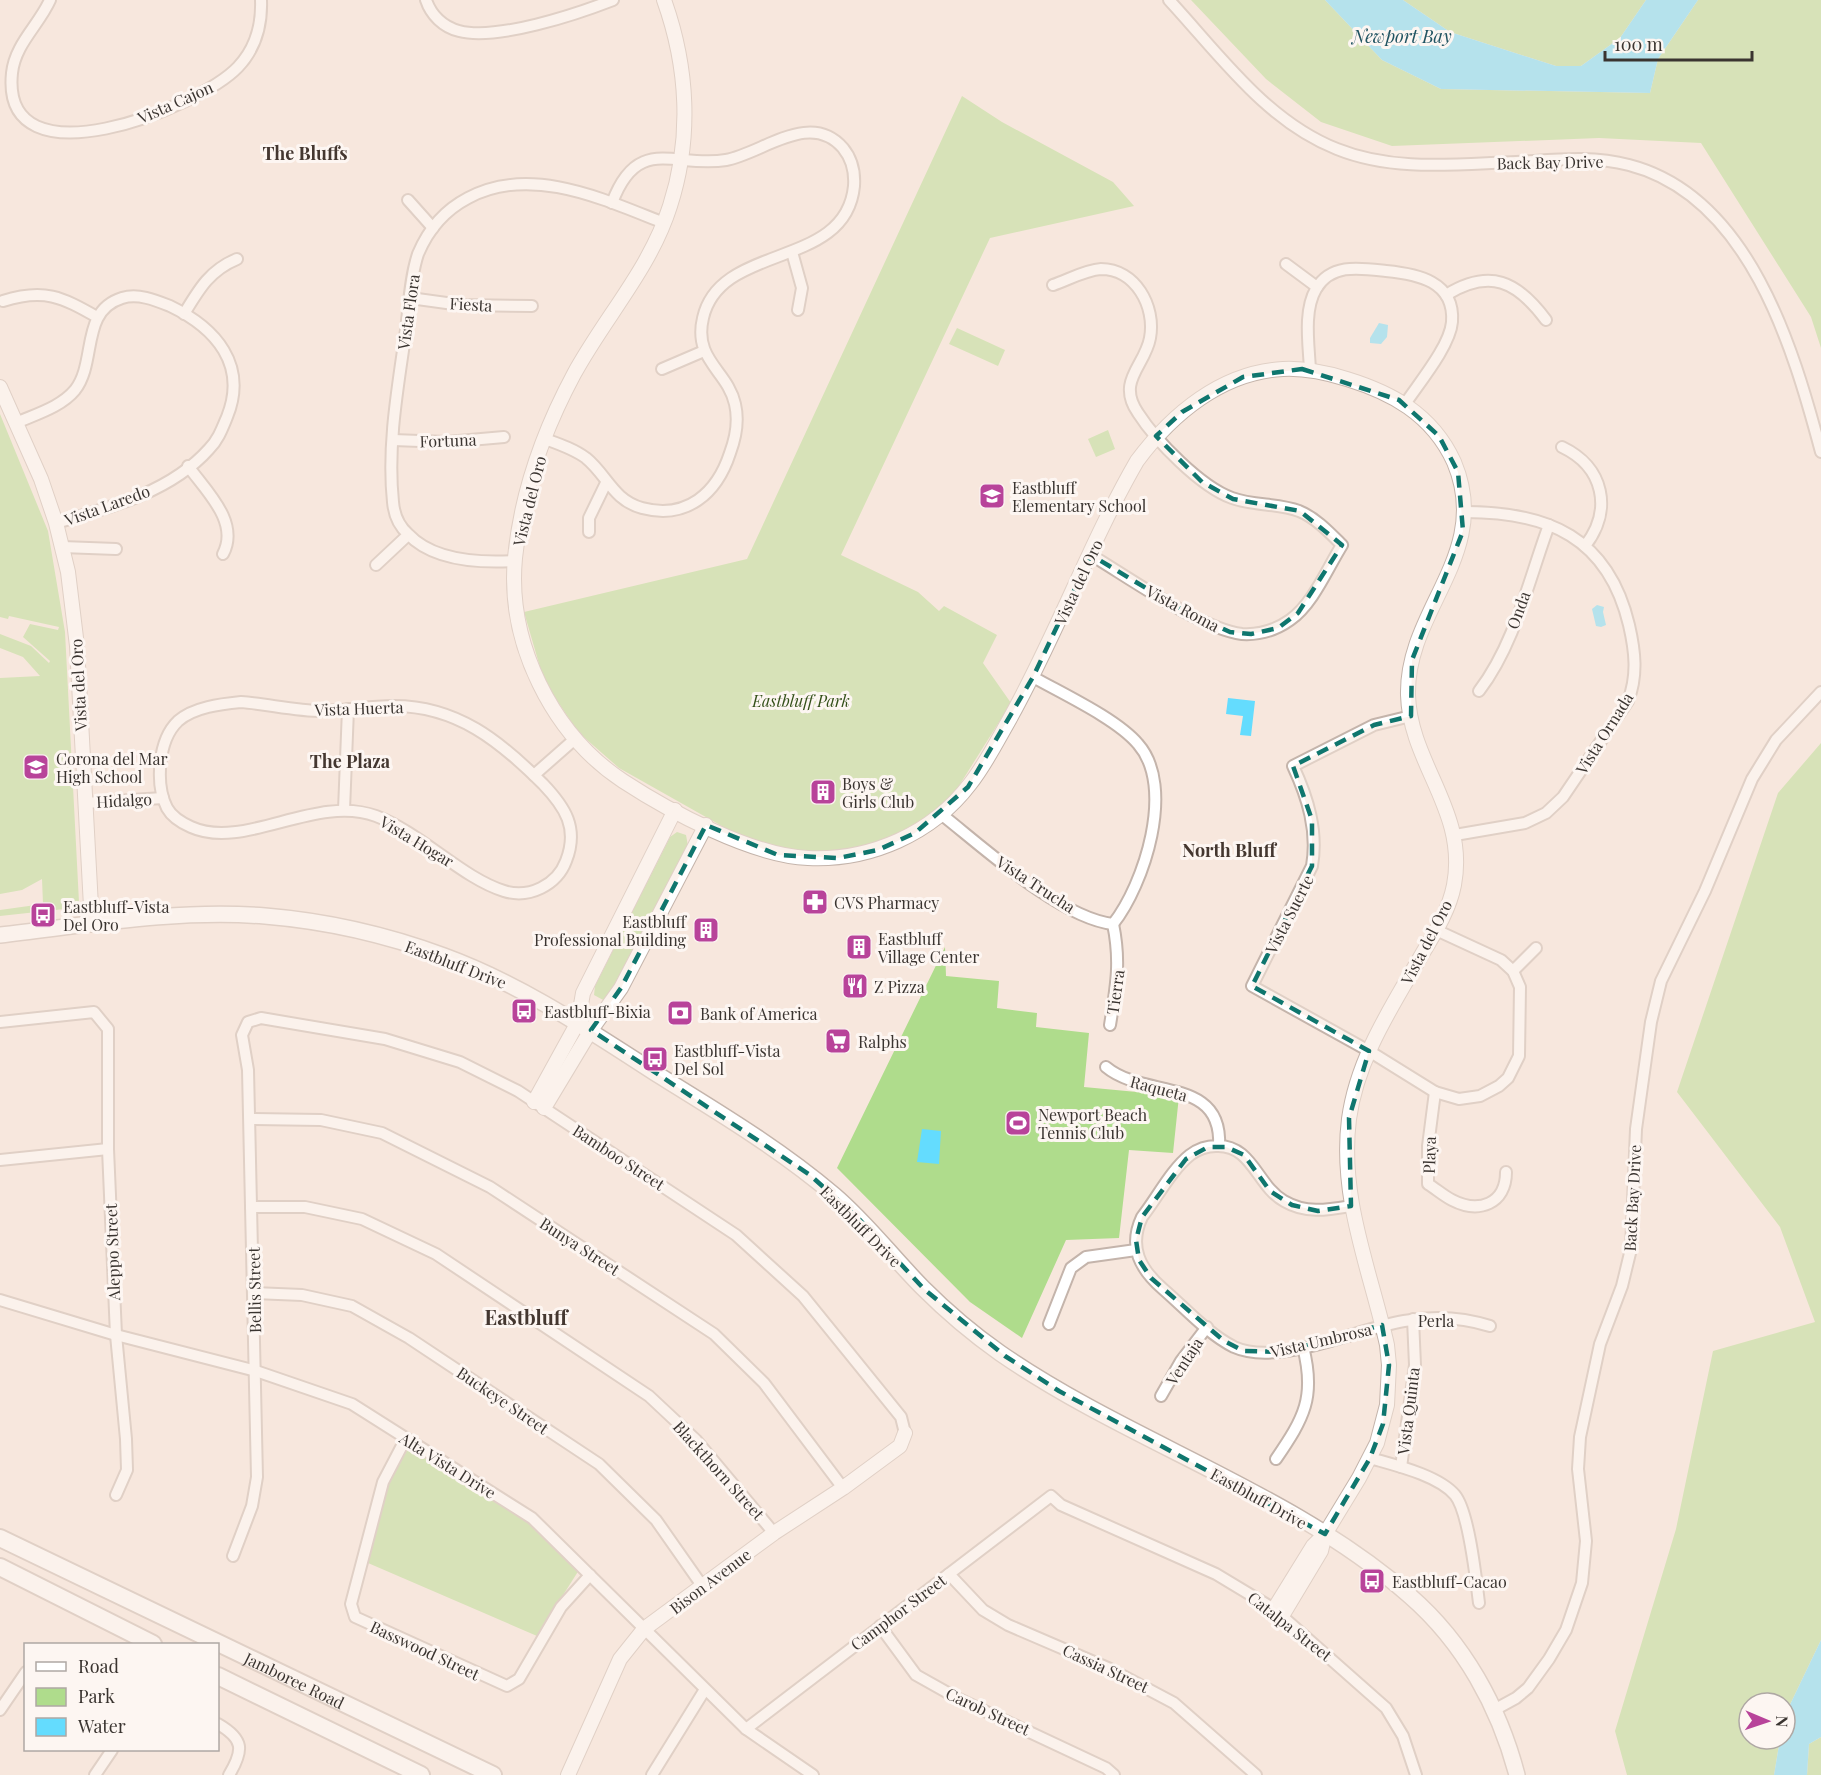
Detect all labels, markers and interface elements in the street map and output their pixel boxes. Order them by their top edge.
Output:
water label: Newport Bay [1350,24,1452,48]
scale bar [1605,24,1752,62]
text: 100 m [1614,32,1663,56]
street label: Vista Cajon [133,76,216,128]
district label: The Bluffs [262,141,348,165]
street label: Back Bay Drive [1496,151,1604,173]
street label: Vista Flora [392,273,424,352]
street label: Fiesta [449,292,493,316]
street label: Fortuna [419,429,477,451]
street label: Vista del Oro [507,453,550,549]
place label: Eastbluff Elementary School [1012,477,1147,516]
street label: Vista Laredo [61,480,153,530]
school or university icon: Eastbluff Elementary School [977,481,1007,511]
street label: Vista del Oro [1049,536,1107,629]
street label: Vista Roma [1142,579,1223,636]
street label: Onda [1502,588,1534,632]
street label: Vista del Oro [65,638,91,733]
street label: Vista Ornada [1570,688,1637,779]
park label: Eastbluff Park [751,690,850,711]
street label: Vista Huerta [313,696,404,720]
place label: Corona del Mar High School [56,748,168,787]
district label: The Plaza [310,749,391,773]
school or university icon: Corona del Mar High School [21,752,51,782]
place label: Boys & Girls Club [842,773,914,812]
building icon: Boys & Girls Club [808,777,838,807]
street label: Hidalgo [96,788,153,812]
street label: Vista Hogar [375,810,458,871]
district label: North Bluff [1182,838,1277,862]
street label: Vista Trucha [992,850,1079,917]
street label: Vista Suerte [1260,871,1318,958]
pharmacy icon: CVS Pharmacy [800,887,830,917]
place label: CVS Pharmacy [834,892,939,913]
place label: Eastbluff-Vista Del Oro [63,896,169,935]
street label: Vista del Oro [1395,896,1456,989]
bus stop icon: Eastbluff-Vista Del Oro [28,900,58,930]
place label: Eastbluff Professional Building [534,911,688,950]
building icon: Eastbluff Professional Building [691,915,721,945]
place label: Eastbluff Village Center [877,928,979,967]
building icon: Eastbluff Village Center [844,932,874,962]
street label: Eastbluff Drive [402,935,510,993]
street label: Tierra [1101,968,1129,1016]
restaurant icon: Z Pizza [840,971,870,1001]
place label: Z Pizza [874,976,925,997]
bus stop icon: Eastbluff-Bixia [509,996,539,1026]
bank icon: Bank of America [665,998,695,1028]
place label: Eastbluff-Bixia [544,1001,651,1022]
place label: Bank of America [700,1003,818,1024]
supermarket icon: Ralphs [823,1026,853,1056]
place label: Ralphs [858,1031,907,1052]
place label: Eastbluff-Vista Del Sol [674,1040,780,1079]
bus stop icon: Eastbluff-Vista Del Sol [640,1044,670,1074]
street label: Raqueta [1128,1070,1190,1106]
place label: Newport Beach Tennis Club [1038,1104,1148,1143]
sports icon: Newport Beach Tennis Club [1003,1108,1033,1138]
street label: Bamboo Street [569,1119,669,1195]
street label: Playa [1418,1136,1440,1174]
street label: Back Bay Drive [1619,1144,1645,1252]
street label: Eastbluff Drive [816,1181,906,1271]
street label: Aleppo Street [100,1203,124,1302]
street label: Bunya Street [536,1212,624,1280]
street label: Bellis Street [243,1246,265,1333]
district label: Eastbluff [485,1303,570,1330]
street label: Perla [1418,1310,1454,1331]
street label: Vista Umbrosa [1267,1318,1374,1362]
street label: Ventaja [1160,1333,1207,1390]
street label: Buckeye Street [453,1362,553,1439]
street label: Vista Quinta [1392,1366,1424,1457]
street label: Blackthorn Street [669,1416,769,1524]
street label: Alta Vista Drive [395,1427,500,1503]
street label: Eastbluff Drive [1207,1463,1311,1533]
street label: Bison Avenue [665,1544,755,1618]
bus stop icon: Eastbluff-Cacao [1357,1566,1387,1596]
street label: Camphor Street [846,1569,950,1655]
place label: Eastbluff-Cacao [1392,1571,1507,1592]
street label: Catalpa Street [1244,1587,1337,1666]
street label: Basswood Street [367,1616,483,1685]
street label: Cassia Street [1060,1639,1153,1697]
legend [24,1643,219,1751]
street label: Jamboree Road [240,1646,348,1713]
text: Road [78,1654,119,1678]
street label: Carob Street [943,1682,1034,1740]
text: Park [78,1684,115,1708]
north arrow [1737,1691,1797,1751]
text: Water [77,1714,126,1738]
text: N [1772,1715,1793,1728]

